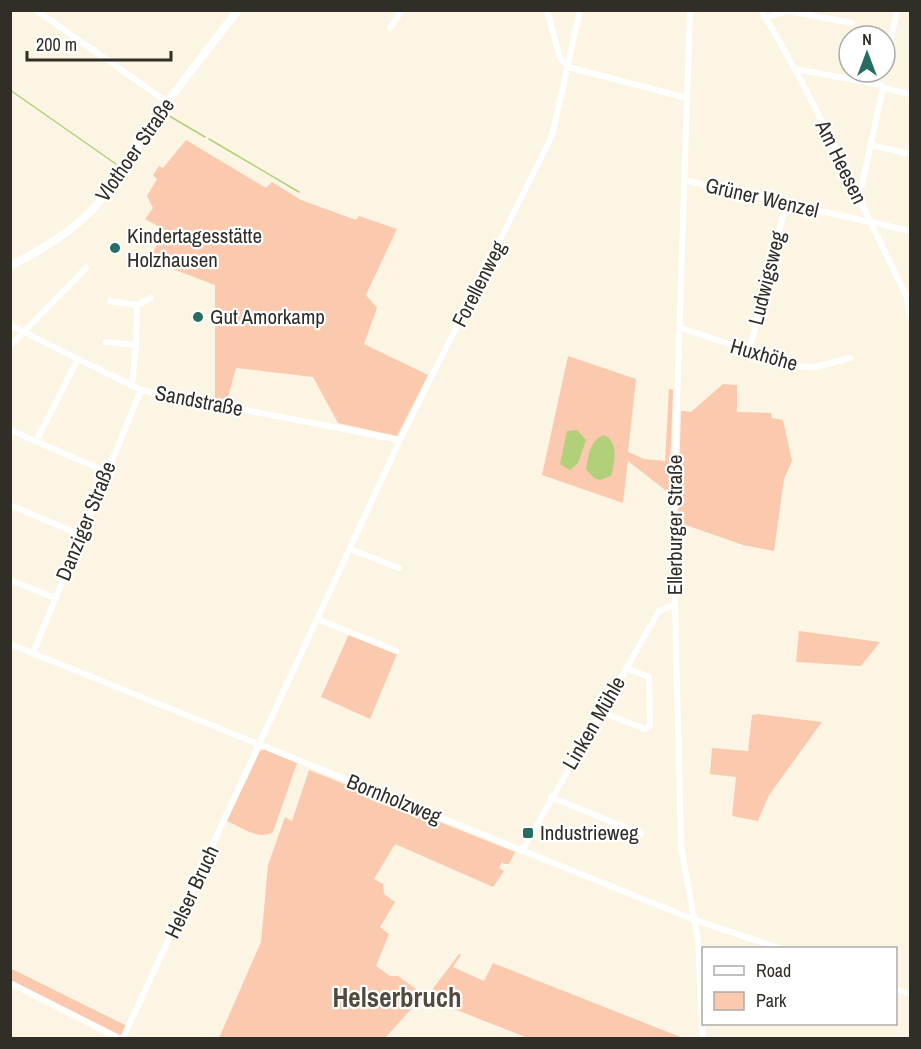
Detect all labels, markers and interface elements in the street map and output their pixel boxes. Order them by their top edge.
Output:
scale bar [27,24,171,62]
north arrow [837,24,897,84]
text: N [862,28,872,50]
text: 200 m [36,32,77,57]
street label: Vlothoer Straße [88,92,181,207]
street label: Am Heesen [808,114,874,209]
street label: Grüner Wenzel [703,170,822,225]
place label: Kindertagesstätte Holzhausen [127,221,262,274]
street label: Ludwigsweg [741,228,792,328]
street label: Forellenweg [445,235,513,332]
marker: Kindertagesstätte Holzhausen [108,241,122,255]
place label: Gut Amorkamp [210,302,325,331]
marker: Gut Amorkamp [191,310,205,324]
street label: Huxhöhe [727,331,801,378]
street label: Sandstraße [153,378,246,423]
street label: Ellerburger Straße [660,455,689,595]
street label: Danziger Straße [48,457,123,585]
street label: Linken Mühle [555,671,632,775]
street label: Bornholzweg [343,766,446,831]
place label: Industrieweg [540,818,639,847]
marker: Industrieweg [521,826,535,840]
street label: Helser Bruch [157,841,226,943]
legend [702,947,897,1025]
text: Road [756,958,791,983]
district label: Helserbruch [332,979,462,1015]
text: Park [756,988,787,1013]

